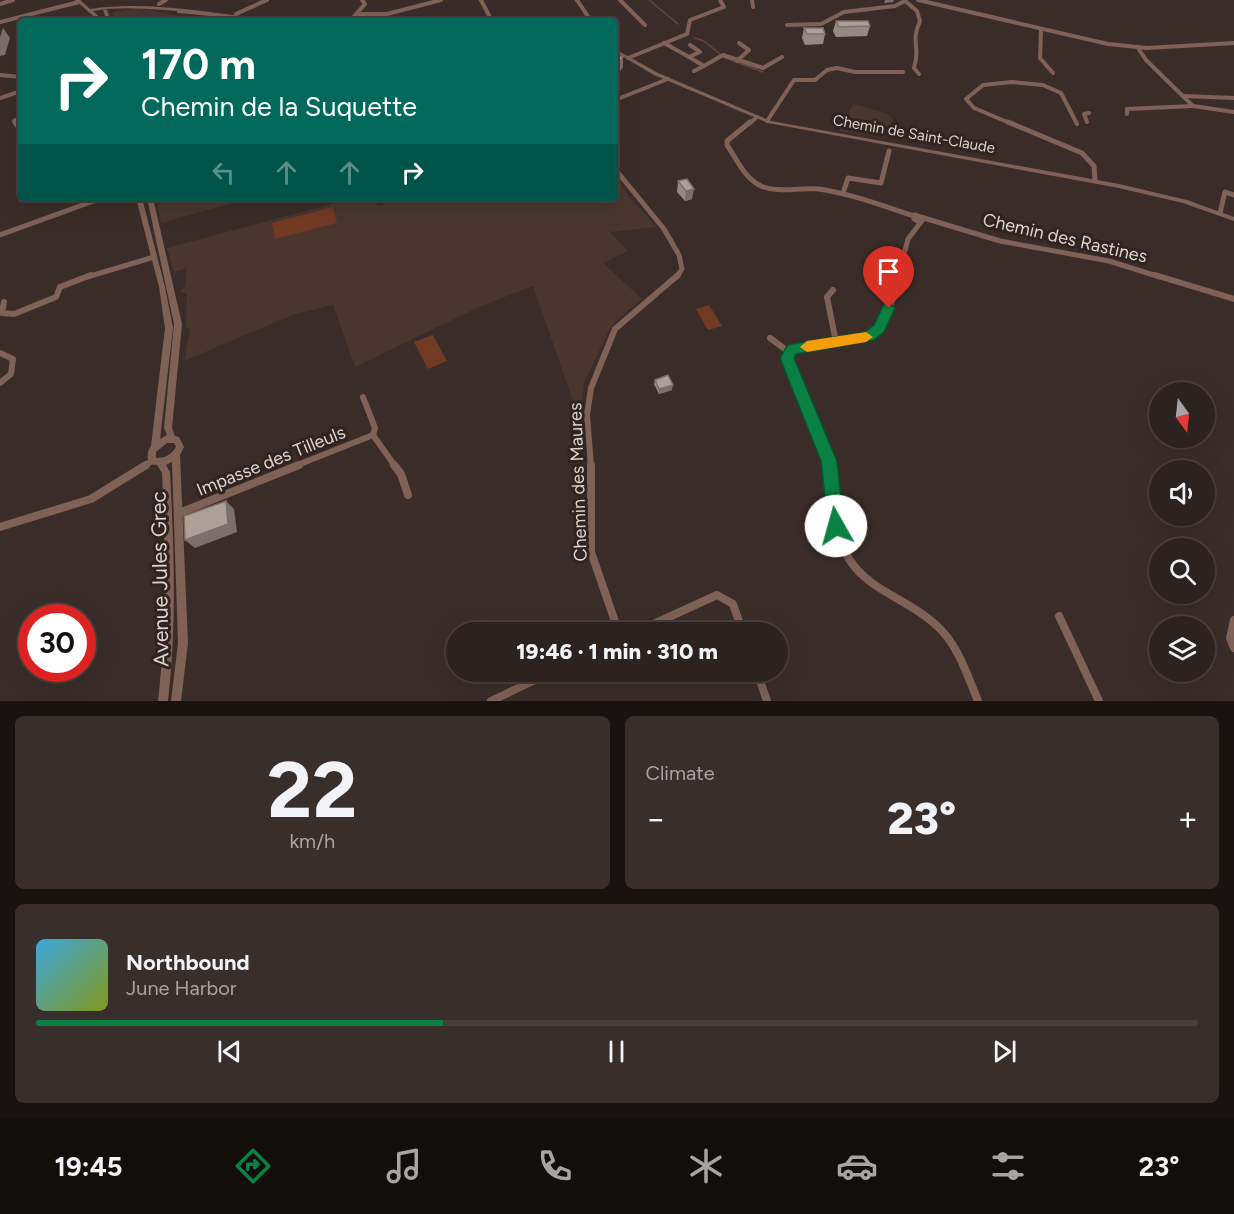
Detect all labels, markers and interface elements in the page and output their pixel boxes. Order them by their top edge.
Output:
text: 170 m [141,39,256,90]
icon: right [42,42,120,120]
text: Chemin de la Suquette [141,90,417,123]
street label: Chemin de Saint-Claude [832,111,996,157]
icon: left [207,156,240,189]
icon: ahead [270,156,303,189]
icon: ahead [333,156,366,189]
icon: right [396,156,429,189]
street label: Chemin des Rastines [981,208,1149,268]
pin [863,246,914,308]
icon: arrive [872,255,905,288]
north arrow [1149,382,1215,448]
map controls [1149,382,1215,682]
street label: Chemin des Maures [564,402,592,562]
street label: Impasse des Tilleuls [193,421,349,501]
button: sound [1149,460,1215,526]
street label: Avenue Jules Grec [145,491,174,667]
position arrow [804,494,868,558]
button: search [1149,538,1215,604]
speed limit sign: 30 [18,604,96,682]
button: layers [1149,616,1215,682]
text: 19:46 · 1 min · 310 m [516,638,718,665]
text: 22 [267,743,357,837]
text: Climate [646,761,715,785]
text: 23° [887,791,956,845]
text: − [646,799,666,838]
text: + [1177,799,1198,838]
text: km/h [289,829,335,853]
text: Northbound [126,949,250,976]
text: June Harbor [126,976,237,1000]
icon: previous [213,1035,246,1068]
icon: pause [600,1035,633,1068]
icon: next [988,1035,1021,1068]
icon: directions [232,1145,274,1187]
icon: music [383,1145,425,1187]
icon: phone [534,1145,576,1187]
icon: climate [685,1145,727,1187]
icon: car [836,1145,878,1187]
icon: filters [987,1145,1029,1187]
text: 19:45 [55,1150,123,1183]
text: 23° [1139,1150,1179,1183]

